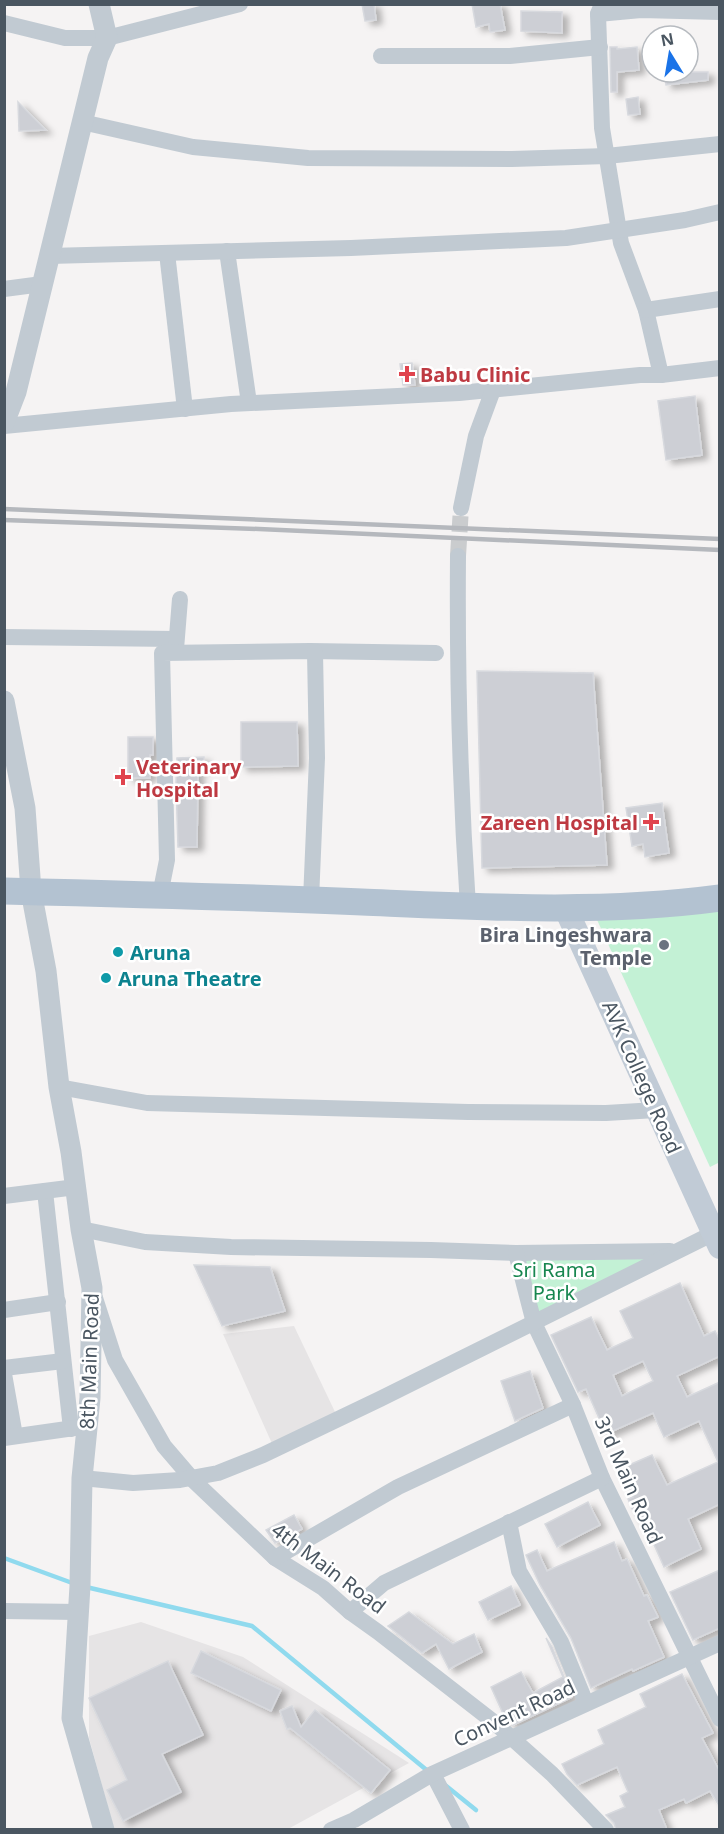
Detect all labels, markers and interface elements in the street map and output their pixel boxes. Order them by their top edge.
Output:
north arrow [640,24,700,84]
text: N [659,27,676,51]
place label: Babu Clinic [420,361,530,388]
marker: Babu Clinic [398,365,416,383]
place label: Veterinary Hospital [136,753,242,803]
marker: Veterinary Hospital [114,768,132,786]
place label: Zareen Hospital [481,809,638,836]
marker: Zareen Hospital [642,813,660,831]
place label: Bira Lingeshwara Temple [480,921,652,971]
marker: Bira Lingeshwara Temple [657,938,671,952]
place label: Aruna [130,939,191,966]
marker: Aruna [111,945,125,959]
place label: Aruna Theatre [118,965,262,992]
marker: Aruna Theatre [99,971,113,985]
street label: AVK College Road [596,996,688,1158]
park label: Sri Rama Park [512,1256,596,1306]
street label: 8th Main Road [73,1292,105,1430]
street label: 3rd Main Road [589,1412,669,1548]
street label: 4th Main Road [266,1516,392,1620]
street label: Convent Road [449,1673,579,1753]

